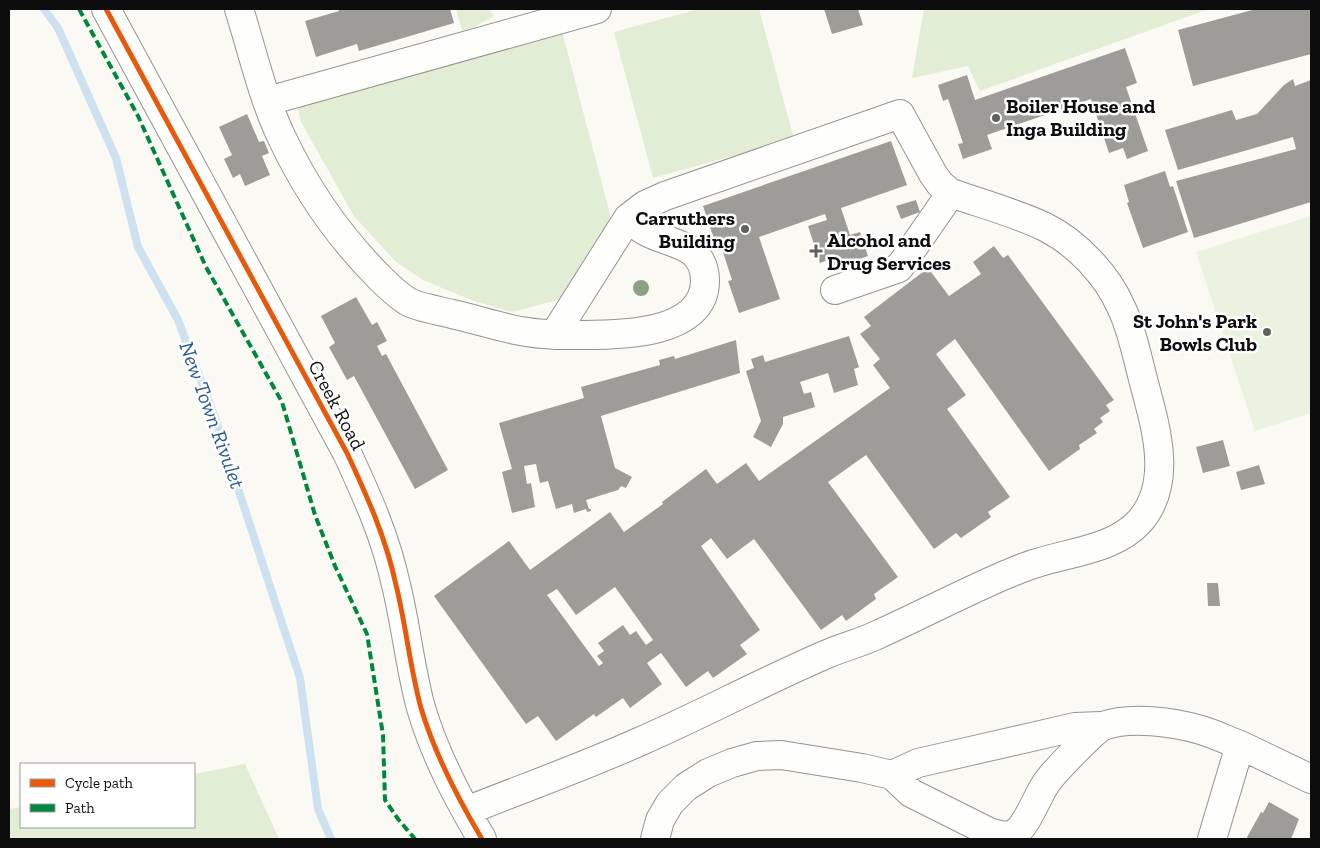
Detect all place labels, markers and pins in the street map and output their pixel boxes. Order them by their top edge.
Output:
place label: Boiler House and Inga Building [1006,94,1156,141]
marker: Boiler House and Inga Building [990,112,1002,124]
place label: Carruthers Building [635,206,736,253]
marker: Carruthers Building [739,223,751,235]
place label: Alcohol and Drug Services [827,228,951,275]
marker: Alcohol and Drug Services [809,244,823,258]
place label: St John's Park Bowls Club [1133,309,1257,356]
marker: St John's Park Bowls Club [1261,326,1273,338]

